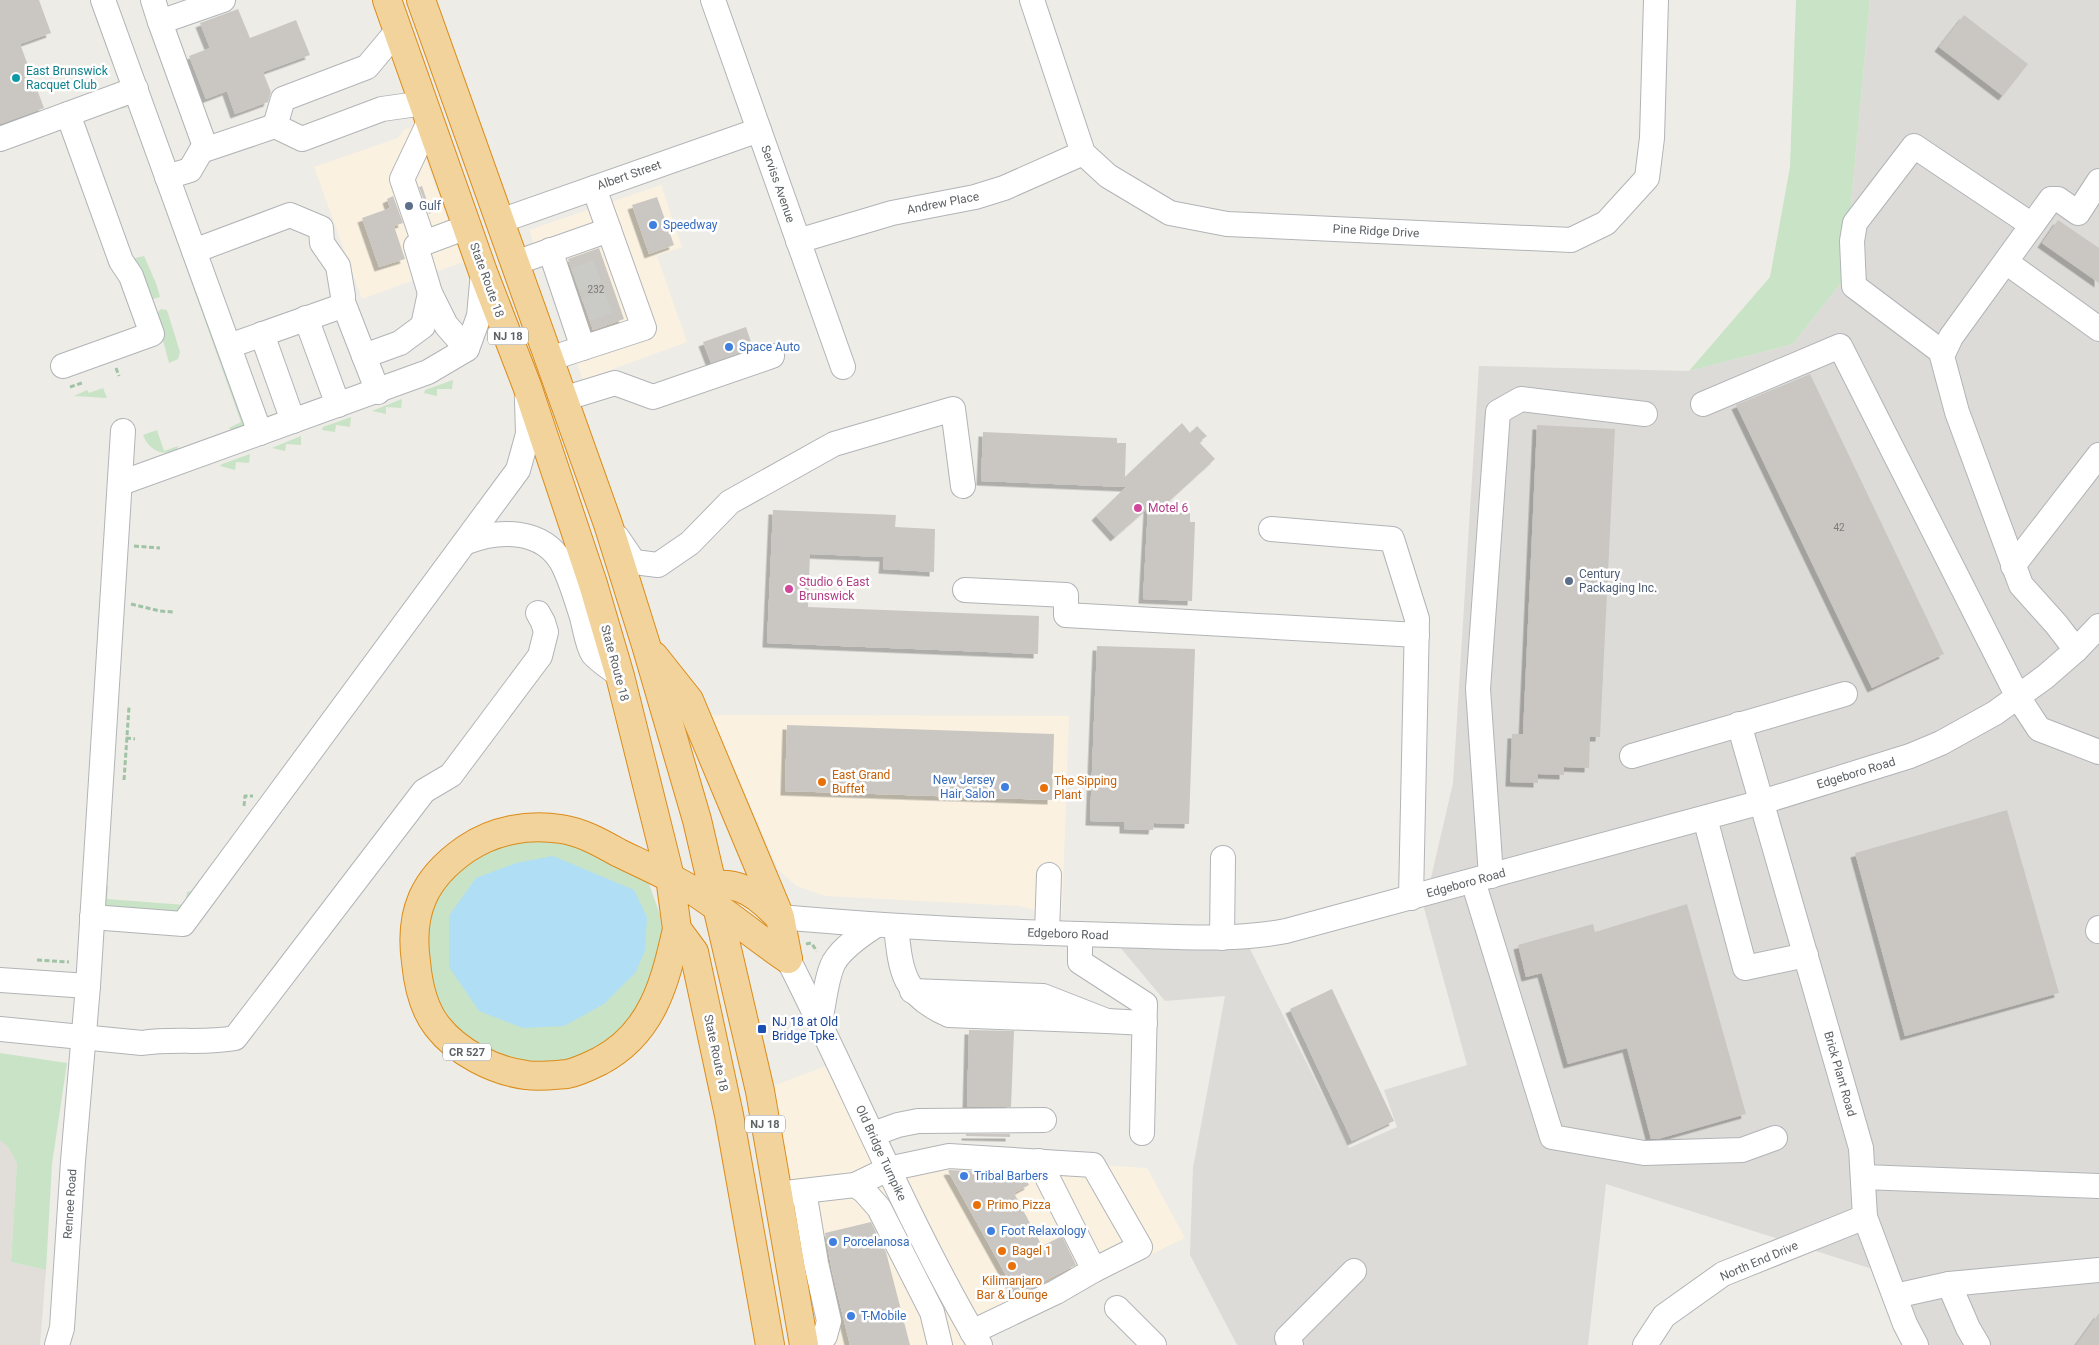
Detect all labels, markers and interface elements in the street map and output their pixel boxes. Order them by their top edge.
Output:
place label: East Brunswick Racquet Club [26,64,109,92]
marker: East Brunswick Racquet Club [10,72,22,84]
street label: Serviss Avenue [758,143,798,225]
street label: Albert Street [595,157,663,192]
street label: Andrew Place [906,189,980,217]
place label: Gulf [419,199,442,213]
marker: Gulf [403,200,415,212]
place label: Speedway [663,218,718,232]
marker: Speedway [647,219,659,231]
street label: Pine Ridge Drive [1332,222,1420,240]
street label: State Route 18 [467,241,507,319]
house number: 232 [588,284,605,295]
road number: NJ 18 [488,328,528,344]
place label: Space Auto [739,340,800,354]
marker: Space Auto [723,341,735,353]
place label: Motel 6 [1148,501,1189,515]
marker: Motel 6 [1132,502,1144,514]
house number: 42 [1833,522,1845,533]
place label: Century Packaging Inc. [1579,567,1657,595]
place label: Studio 6 East Brunswick [799,575,869,603]
marker: Century Packaging Inc. [1563,575,1575,587]
marker: Studio 6 East Brunswick [783,583,795,595]
street label: State Route 18 [598,623,632,703]
street label: Edgeboro Road [1815,754,1897,792]
place label: East Grand Buffet [832,768,890,796]
place label: New Jersey Hair Salon [933,773,995,801]
place label: The Sipping Plant [1054,774,1117,802]
marker: East Grand Buffet [816,776,828,788]
marker: New Jersey Hair Salon [999,781,1011,793]
marker: The Sipping Plant [1038,782,1050,794]
street label: Edgeboro Road [1425,866,1507,900]
street label: Edgeboro Road [1027,926,1109,942]
street label: State Route 18 [701,1013,731,1093]
place label: NJ 18 at Old Bridge Tpke. [772,1015,838,1043]
marker: NJ 18 at Old Bridge Tpke. [756,1023,768,1035]
street label: Brick Plant Road [1821,1030,1859,1118]
road number: CR 527 [443,1044,491,1060]
street label: Old Bridge Turnpike [853,1103,909,1203]
road number: NJ 18 [745,1116,785,1132]
street label: Rennee Road [61,1168,79,1240]
place label: Tribal Barbers [974,1169,1048,1183]
marker: Tribal Barbers [958,1170,970,1182]
place label: Primo Pizza [987,1198,1051,1212]
marker: Primo Pizza [971,1199,983,1211]
place label: Foot Relaxology [1001,1224,1086,1238]
marker: Foot Relaxology [985,1225,997,1237]
place label: Porcelanosa [843,1235,910,1249]
marker: Porcelanosa [827,1236,839,1248]
street label: North End Drive [1718,1238,1800,1284]
place label: Bagel 1 [1012,1244,1052,1258]
marker: Bagel 1 [996,1245,1008,1257]
marker: Kilimanjaro Bar & Lounge [1006,1260,1018,1272]
place label: Kilimanjaro Bar & Lounge [976,1274,1048,1302]
place label: T-Mobile [861,1309,906,1323]
marker: T-Mobile [845,1310,857,1322]

